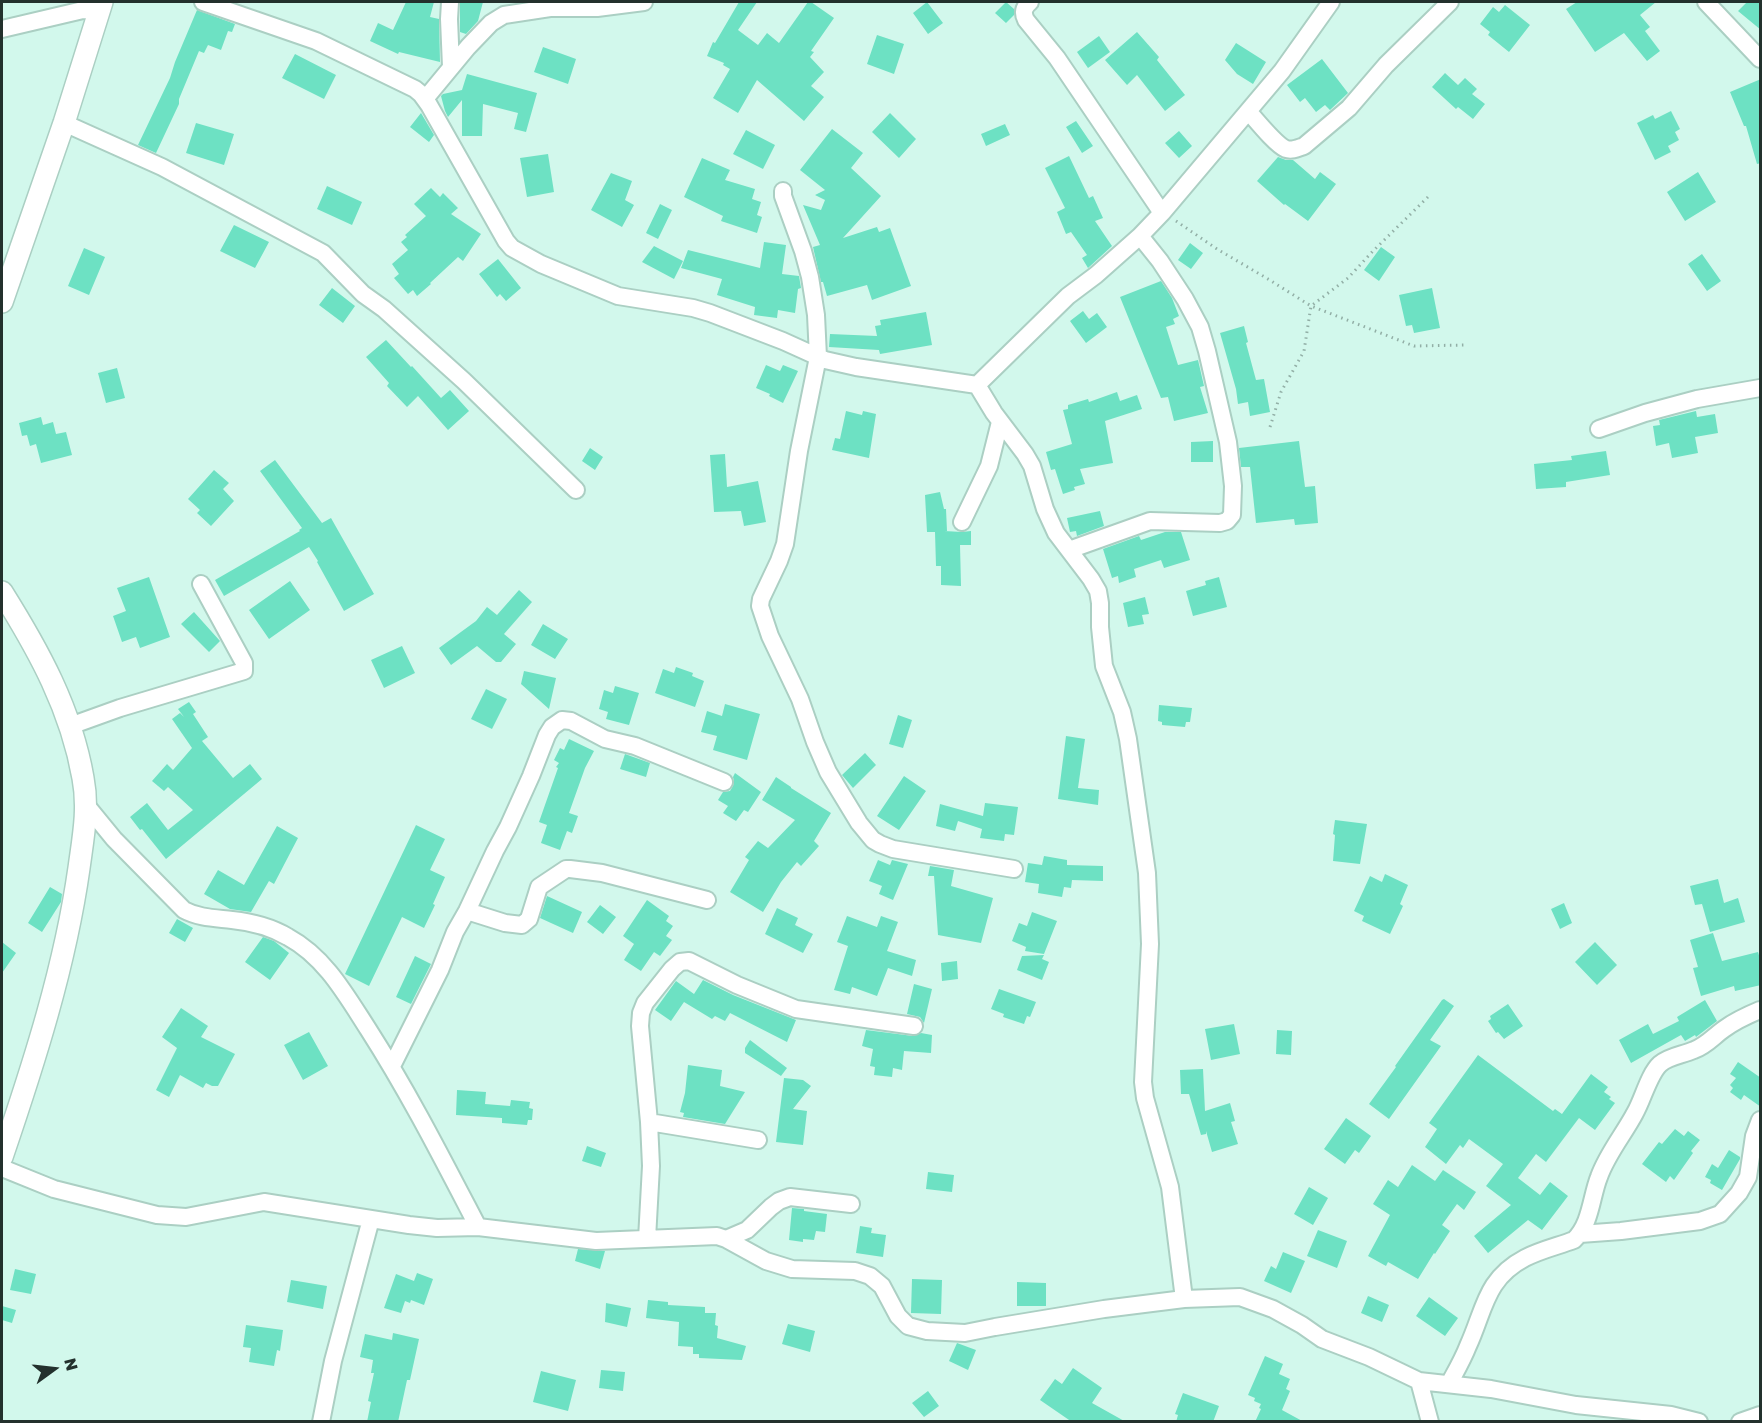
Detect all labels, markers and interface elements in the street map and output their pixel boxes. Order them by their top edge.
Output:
north arrow [24,1339,84,1399]
text: N [60,1356,83,1373]

